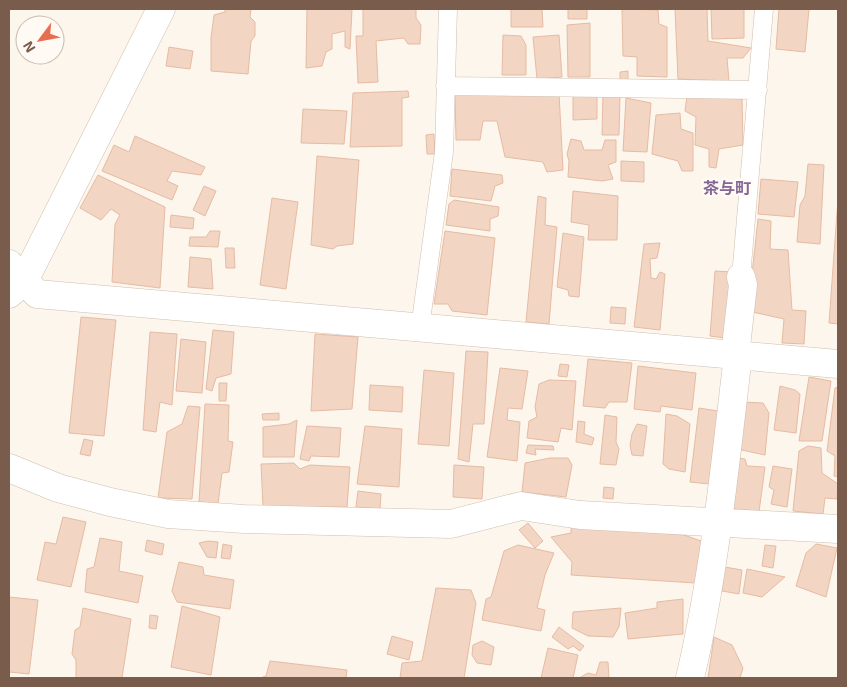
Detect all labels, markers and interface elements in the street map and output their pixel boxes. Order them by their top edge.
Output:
north arrow [15,15,65,65]
text: N [19,38,38,56]
district label: 茶与町 [703,178,751,197]

